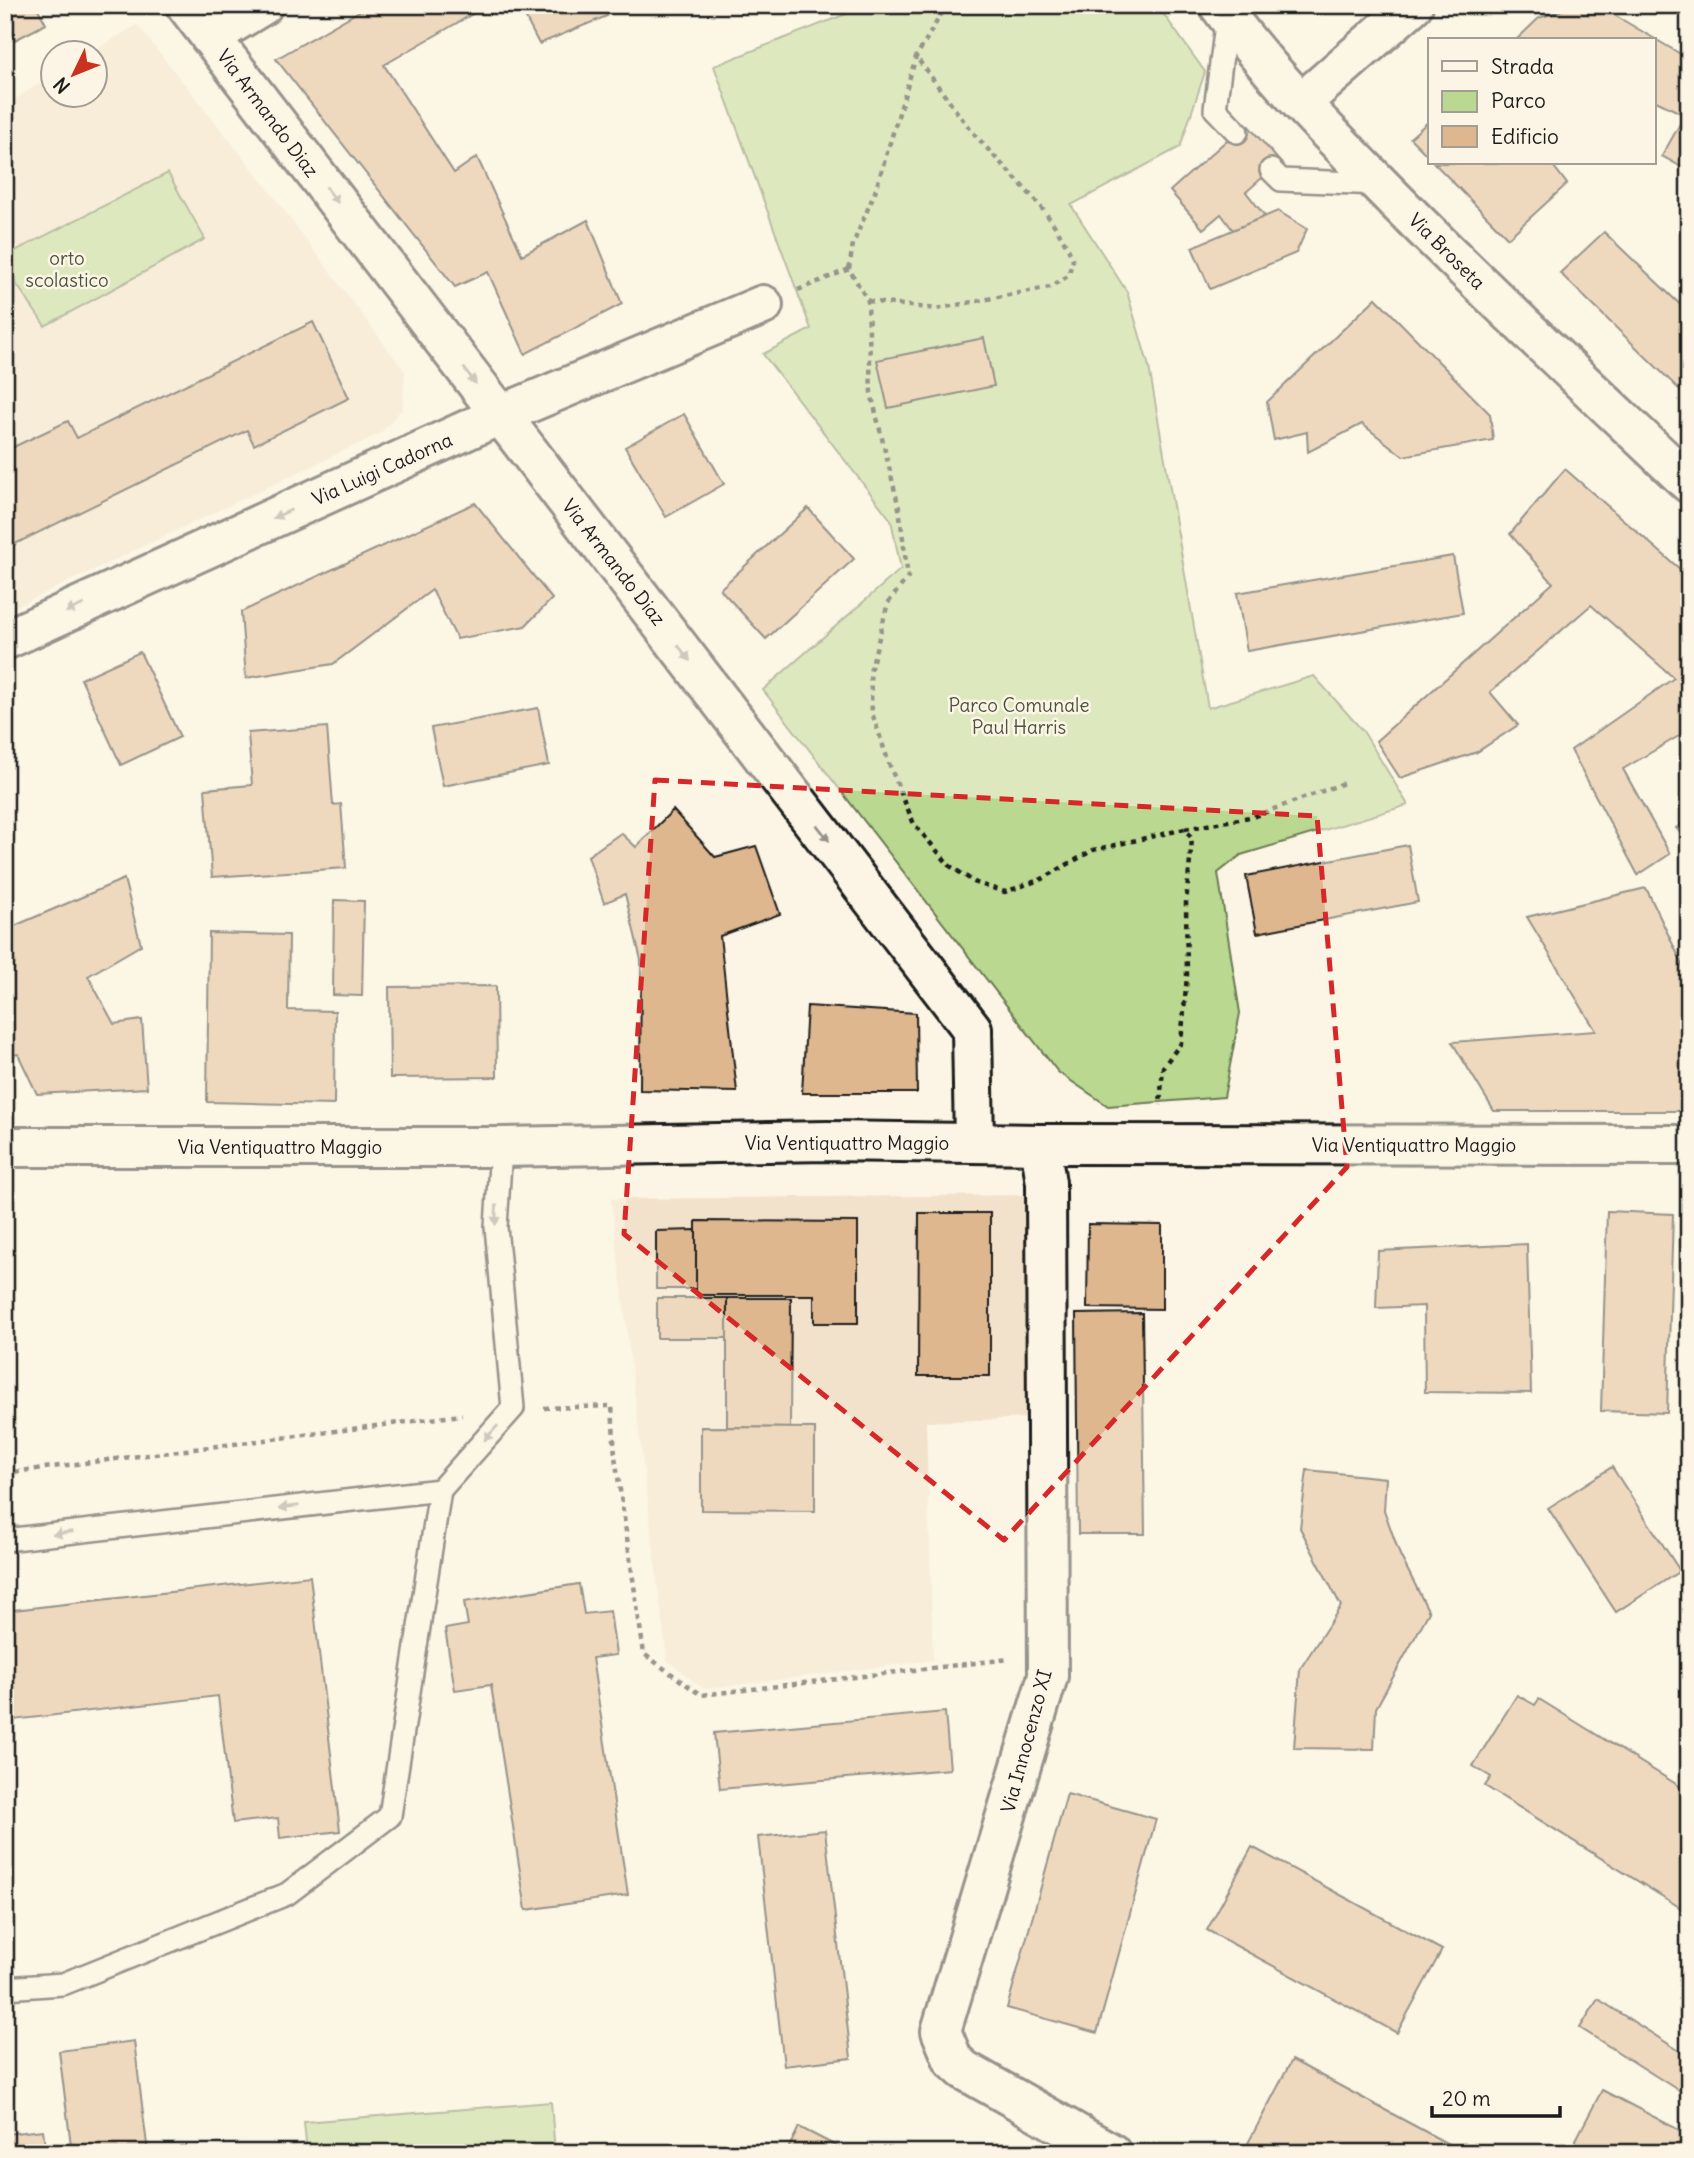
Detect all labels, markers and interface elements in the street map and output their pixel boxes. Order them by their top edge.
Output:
north arrow [38,38,108,108]
legend [1428,38,1656,164]
street label: Via Armando Diaz [212,44,324,182]
text: Strada [1491,53,1554,80]
text: N [48,73,75,99]
text: Parco [1491,87,1546,114]
text: Edificio [1491,123,1559,150]
one-way arrow [324,186,339,204]
street label: Via Broseta [1404,208,1490,294]
park label: orto scolastico [25,246,109,292]
one-way arrow [463,367,477,385]
street label: Via Luigi Cadorna [308,427,456,511]
street label: Via Armando Diaz [557,494,671,630]
one-way arrow [272,508,292,520]
one-way arrow [65,602,85,614]
one-way arrow [676,644,690,662]
park label: Parco Comunale Paul Harris [948,693,1090,739]
one-way arrow [815,824,829,842]
street label: Via Ventiquattro Maggio [745,1131,949,1155]
street label: Via Ventiquattro Maggio [1312,1133,1516,1157]
street label: Via Ventiquattro Maggio [178,1135,382,1159]
one-way arrow [491,1205,502,1227]
one-way arrow [484,1425,499,1442]
one-way arrow [278,1502,300,1513]
one-way arrow [52,1528,74,1539]
street label: Via Innocenzo XI [995,1667,1057,1815]
scale bar [1432,2074,1559,2118]
text: 20 m [1442,2085,1491,2112]

